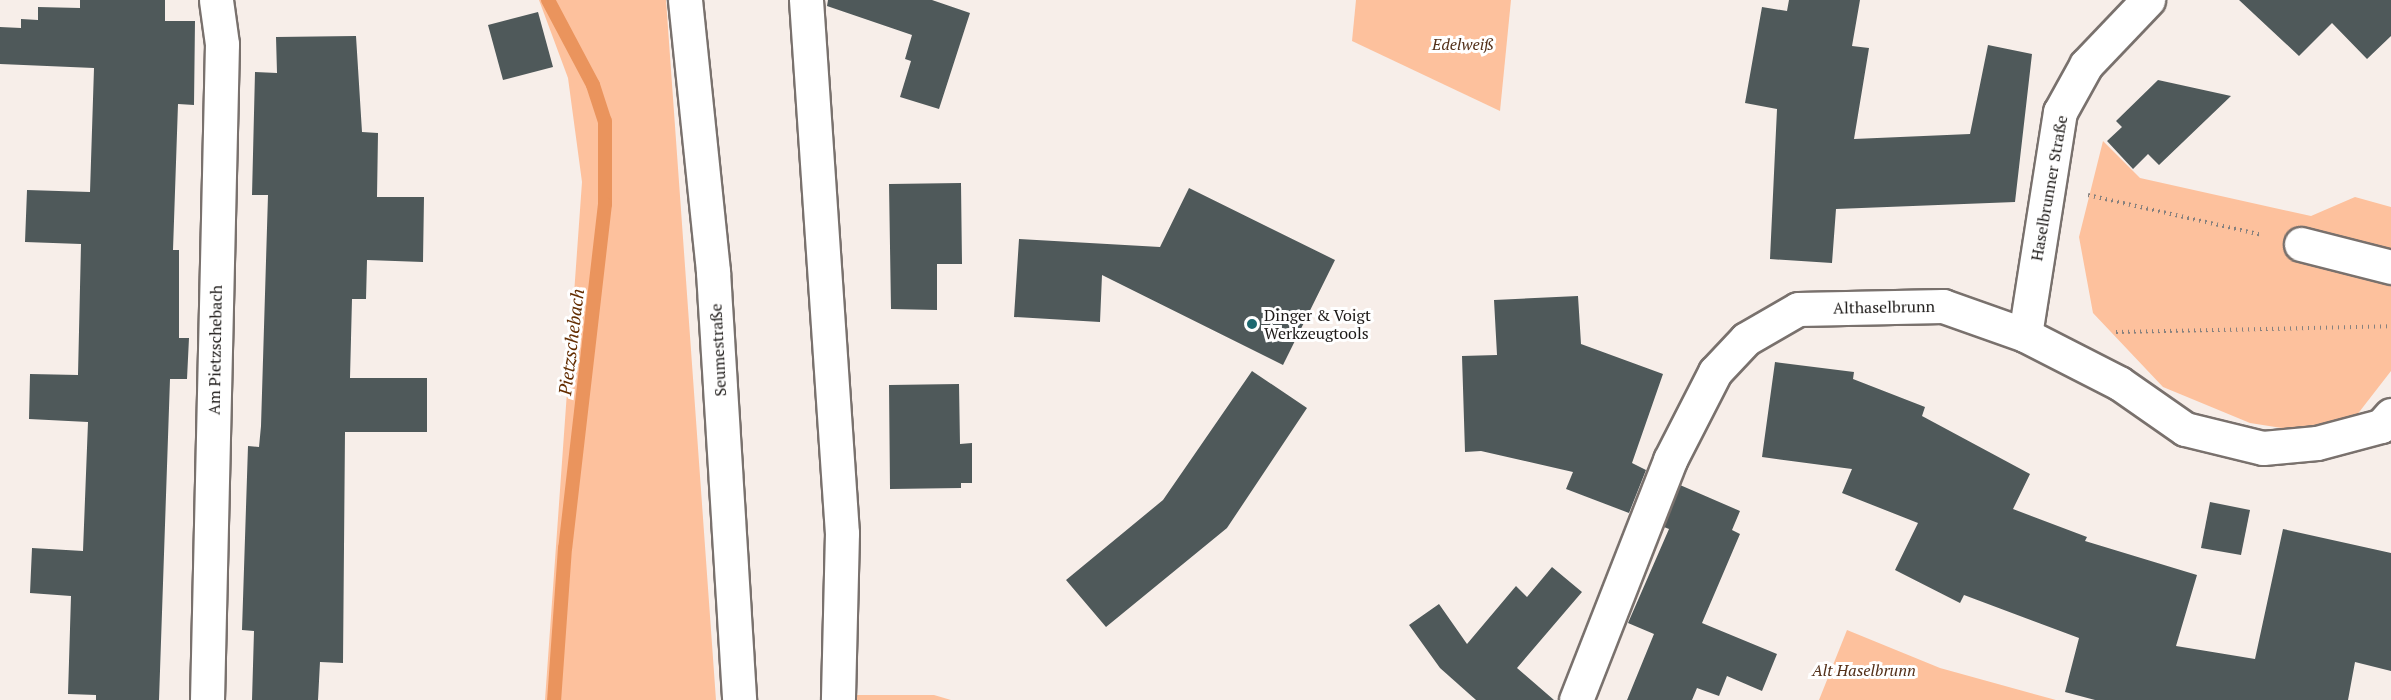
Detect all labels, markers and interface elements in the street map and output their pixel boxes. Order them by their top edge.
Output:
park label: Edelweiß [1432,34,1494,54]
street label: Haselbrunner Straße [2027,114,2071,262]
street label: Am Pietzschebach [204,285,226,415]
water label: Pietzschebach [554,287,588,397]
street label: Althaselbrunn [1833,297,1935,317]
street label: Seumestraße [706,303,730,397]
place label: Dinger & Voigt Werkzeugtools [1264,305,1371,343]
marker: Dinger & Voigt Werkzeugtools [1245,317,1259,331]
park label: Alt Haselbrunn [1812,660,1916,680]

